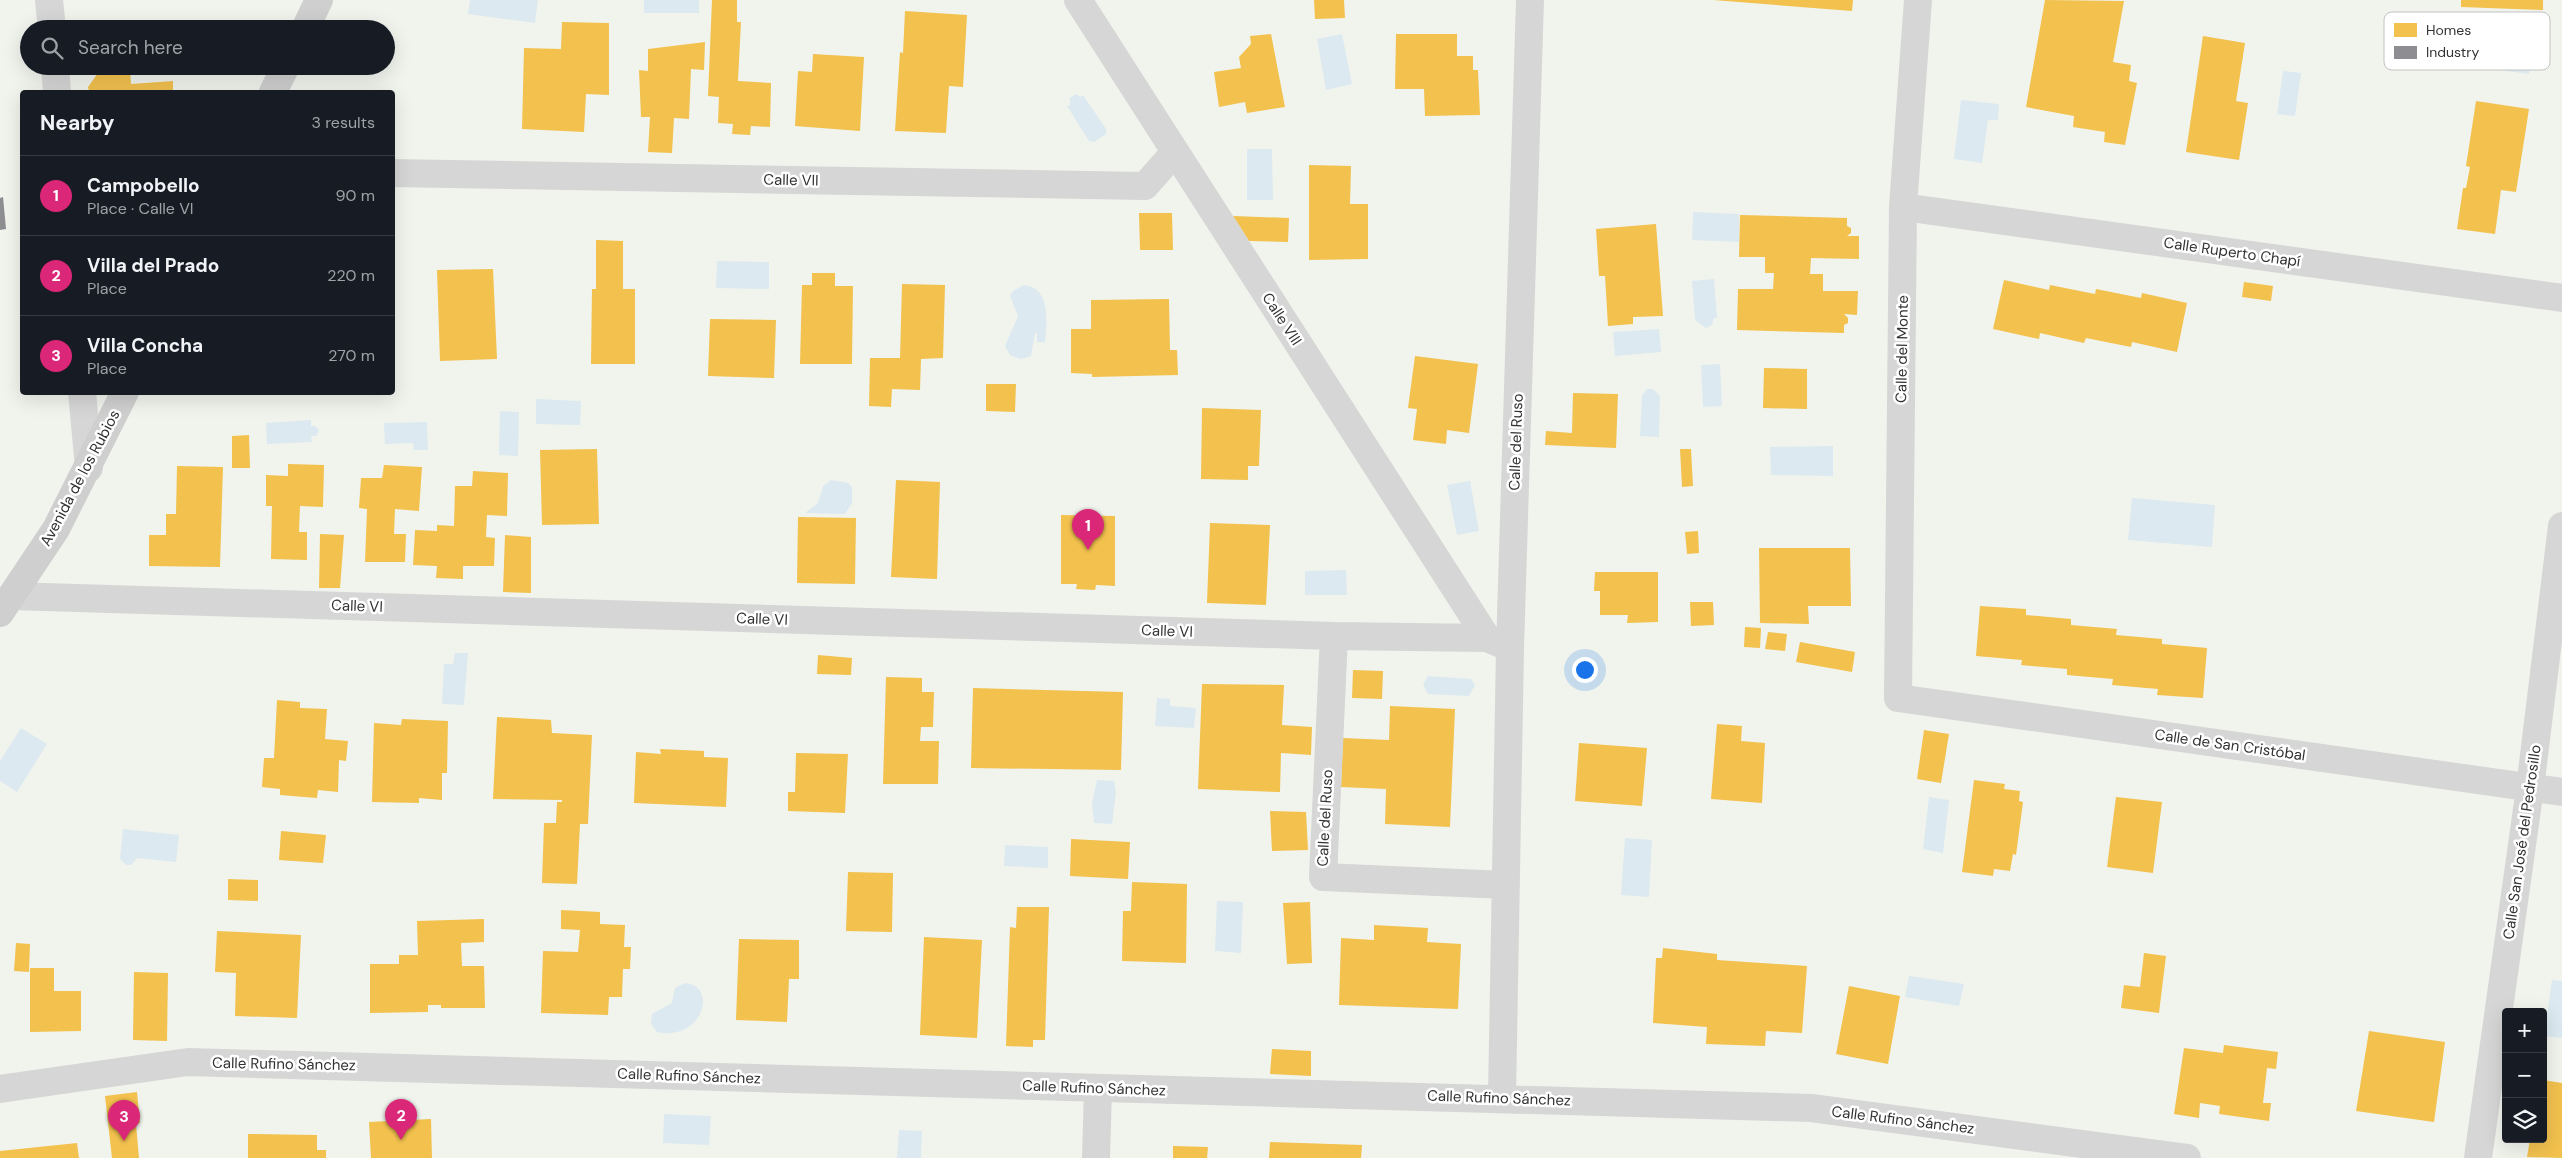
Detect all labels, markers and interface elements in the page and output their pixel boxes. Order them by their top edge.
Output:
legend [2384,12,2550,70]
search box [20,20,395,75]
text: Homes [2426,21,2471,39]
icon: search [38,34,66,62]
text: Search here [78,35,183,60]
text: Industry [2426,43,2479,61]
text: Nearby [40,109,114,137]
text: 3 results [312,112,375,133]
street label: Calle VII [763,170,819,190]
text: Campobello [87,173,200,198]
text: 1 [53,185,59,206]
text: 90 m [335,185,375,206]
text: Place · Calle VI [87,198,194,219]
street label: Calle Ruperto Chapí [2162,232,2302,272]
text: Villa del Prado [87,253,219,278]
text: 2 [51,265,61,286]
text: 220 m [327,265,375,286]
text: Place [87,278,127,299]
street label: Calle VIII [1258,289,1306,349]
street label: Calle del Monte [1891,295,1913,403]
text: Villa Concha [87,333,203,358]
text: 3 [51,345,61,366]
text: 270 m [328,345,375,366]
text: Place [87,358,127,379]
street label: Calle del Ruso [1504,393,1528,491]
street label: Avenida de los Rubios [36,406,124,550]
pin: 1 [1072,509,1104,550]
street label: Calle VI [331,595,383,617]
street label: Calle VI [736,608,788,630]
street label: Calle VI [1141,620,1193,642]
your location [1572,657,1598,683]
street label: Calle de San Cristóbal [2153,725,2307,765]
street label: Calle San José del Pedrosillo [2498,743,2546,941]
street label: Calle del Ruso [1312,769,1338,867]
map controls [2502,1008,2547,1143]
button: + [2502,1008,2547,1053]
street label: Calle Rufino Sánchez [212,1053,356,1075]
button: − [2502,1053,2547,1098]
street label: Calle Rufino Sánchez [617,1063,761,1089]
street label: Calle Rufino Sánchez [1022,1075,1166,1101]
street label: Calle Rufino Sánchez [1427,1085,1571,1111]
button: layers [2502,1098,2547,1143]
pin: 2 [385,1099,417,1140]
pin: 3 [108,1100,140,1141]
street label: Calle Rufino Sánchez [1830,1101,1976,1139]

